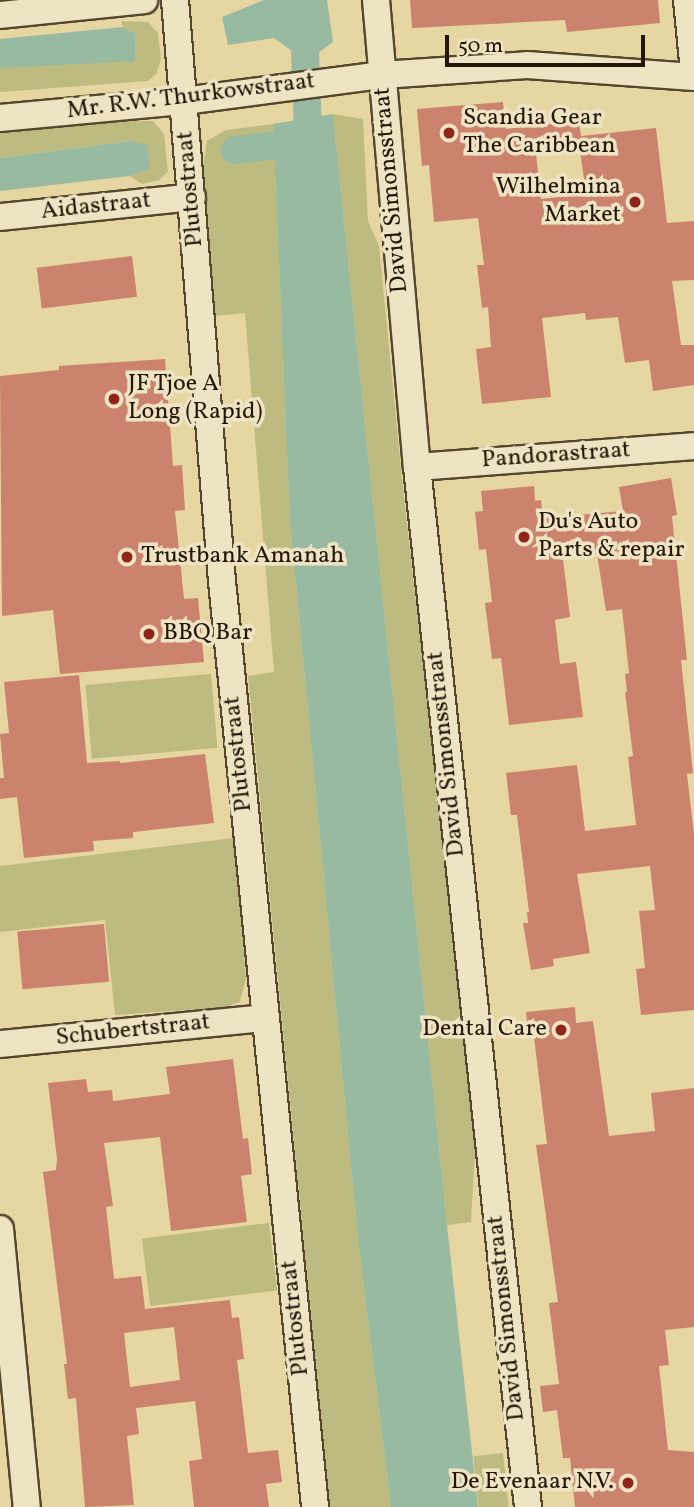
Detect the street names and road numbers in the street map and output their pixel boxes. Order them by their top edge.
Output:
street label: Mr. R.W. Thurkowstraat [65,67,317,127]
street label: David Simonsstraat [369,86,415,294]
street label: Plutostraat [172,130,210,248]
street label: Aidastraat [40,187,152,227]
street label: Pandorastraat [481,436,631,476]
street label: David Simonsstraat [422,650,472,858]
street label: Plutostraat [219,695,259,813]
street label: Schubertstraat [54,1009,212,1053]
street label: David Simonsstraat [482,1214,532,1422]
street label: Plutostraat [276,1259,316,1377]

